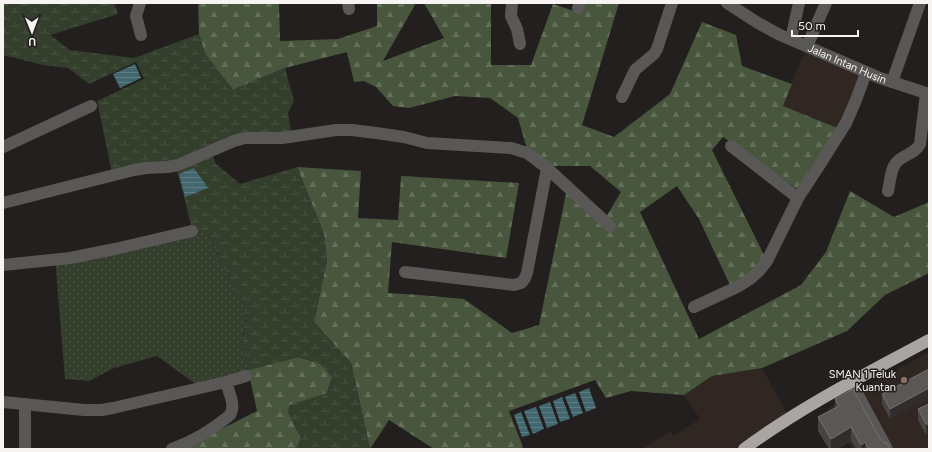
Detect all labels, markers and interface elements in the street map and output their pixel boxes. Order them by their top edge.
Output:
north arrow [12,12,52,52]
scale bar [792,12,858,38]
text: 50 m [798,19,826,33]
text: U [28,35,36,48]
street label: Jalan Intan Husin [806,41,888,86]
place label: SMAN 1 Teluk Kuantan [829,368,897,394]
marker: SMAN 1 Teluk Kuantan [899,375,909,385]

